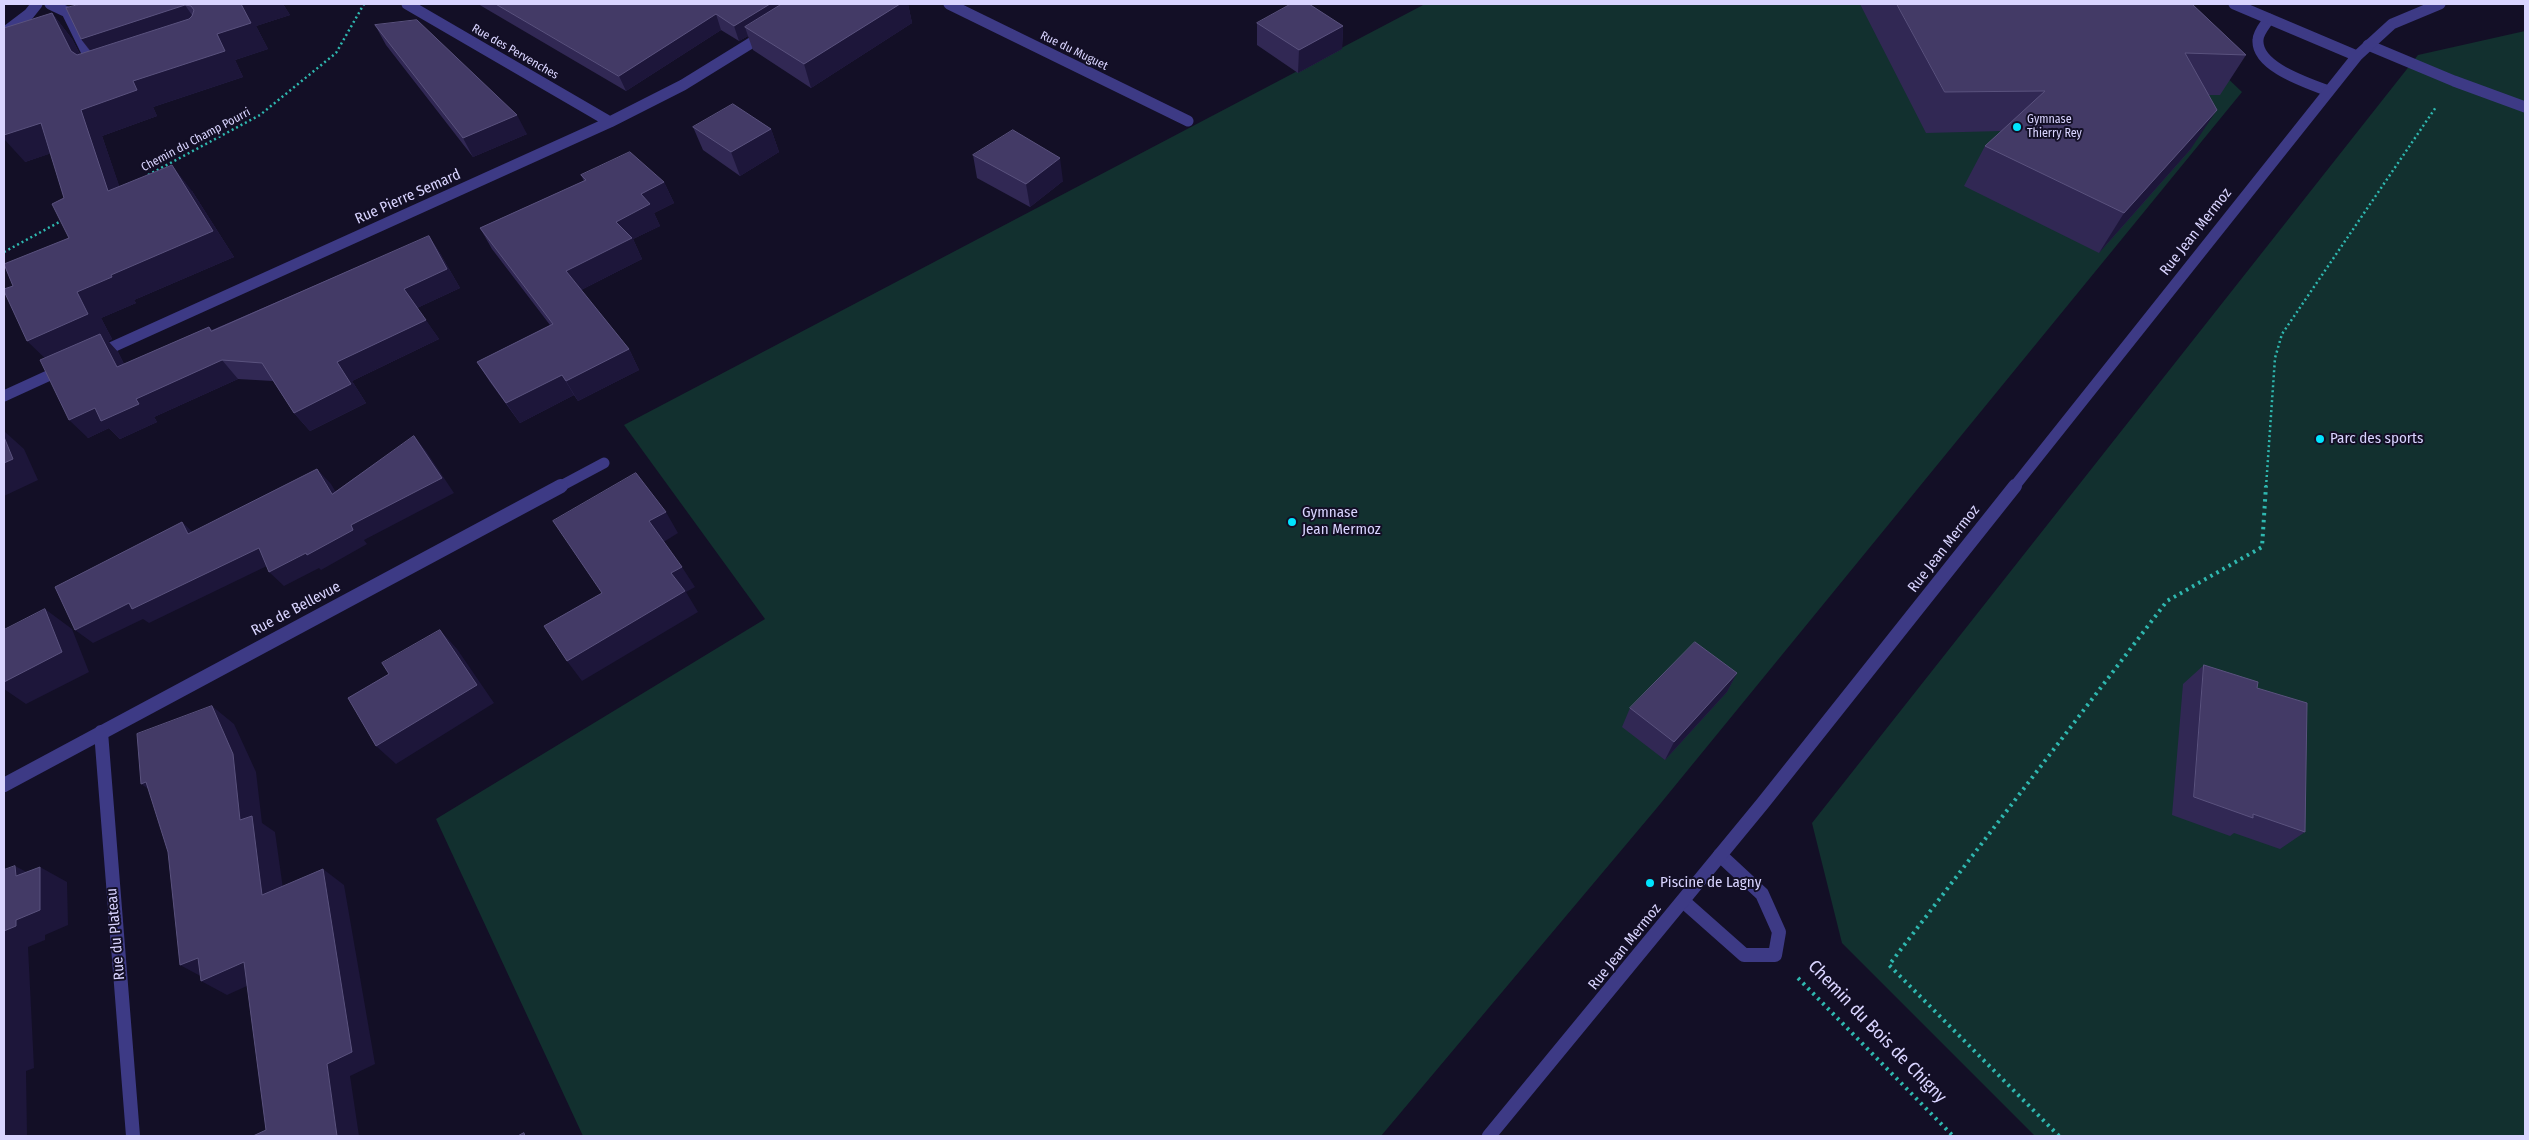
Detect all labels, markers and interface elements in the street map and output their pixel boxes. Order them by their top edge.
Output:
street label: Rue des Pervenches [469,21,561,83]
street label: Rue du Muguet [1038,28,1110,74]
street label: Chemin du Champ Pourri [139,105,253,175]
place label: Gymnase Thierry Rey [2027,113,2082,141]
marker: Gymnase Thierry Rey [2011,121,2023,133]
street label: Rue Pierre Semard [352,166,464,228]
street label: Rue Jean Mermoz [2156,185,2236,279]
place label: Parc des sports [2330,430,2423,448]
marker: Parc des sports [2314,433,2326,445]
street label: Rue Jean Mermoz [1904,502,1984,596]
place label: Gymnase Jean Mermoz [1302,504,1381,539]
marker: Gymnase Jean Mermoz [1286,516,1298,528]
street label: Rue de Bellevue [248,578,344,640]
place label: Piscine de Lagny [1660,874,1761,892]
marker: Piscine de Lagny [1644,877,1656,889]
street label: Rue du Plateau [103,887,129,981]
street label: Rue Jean Mermoz [1585,900,1665,994]
street label: Chemin du Bois de Chigny [1803,956,1951,1108]

